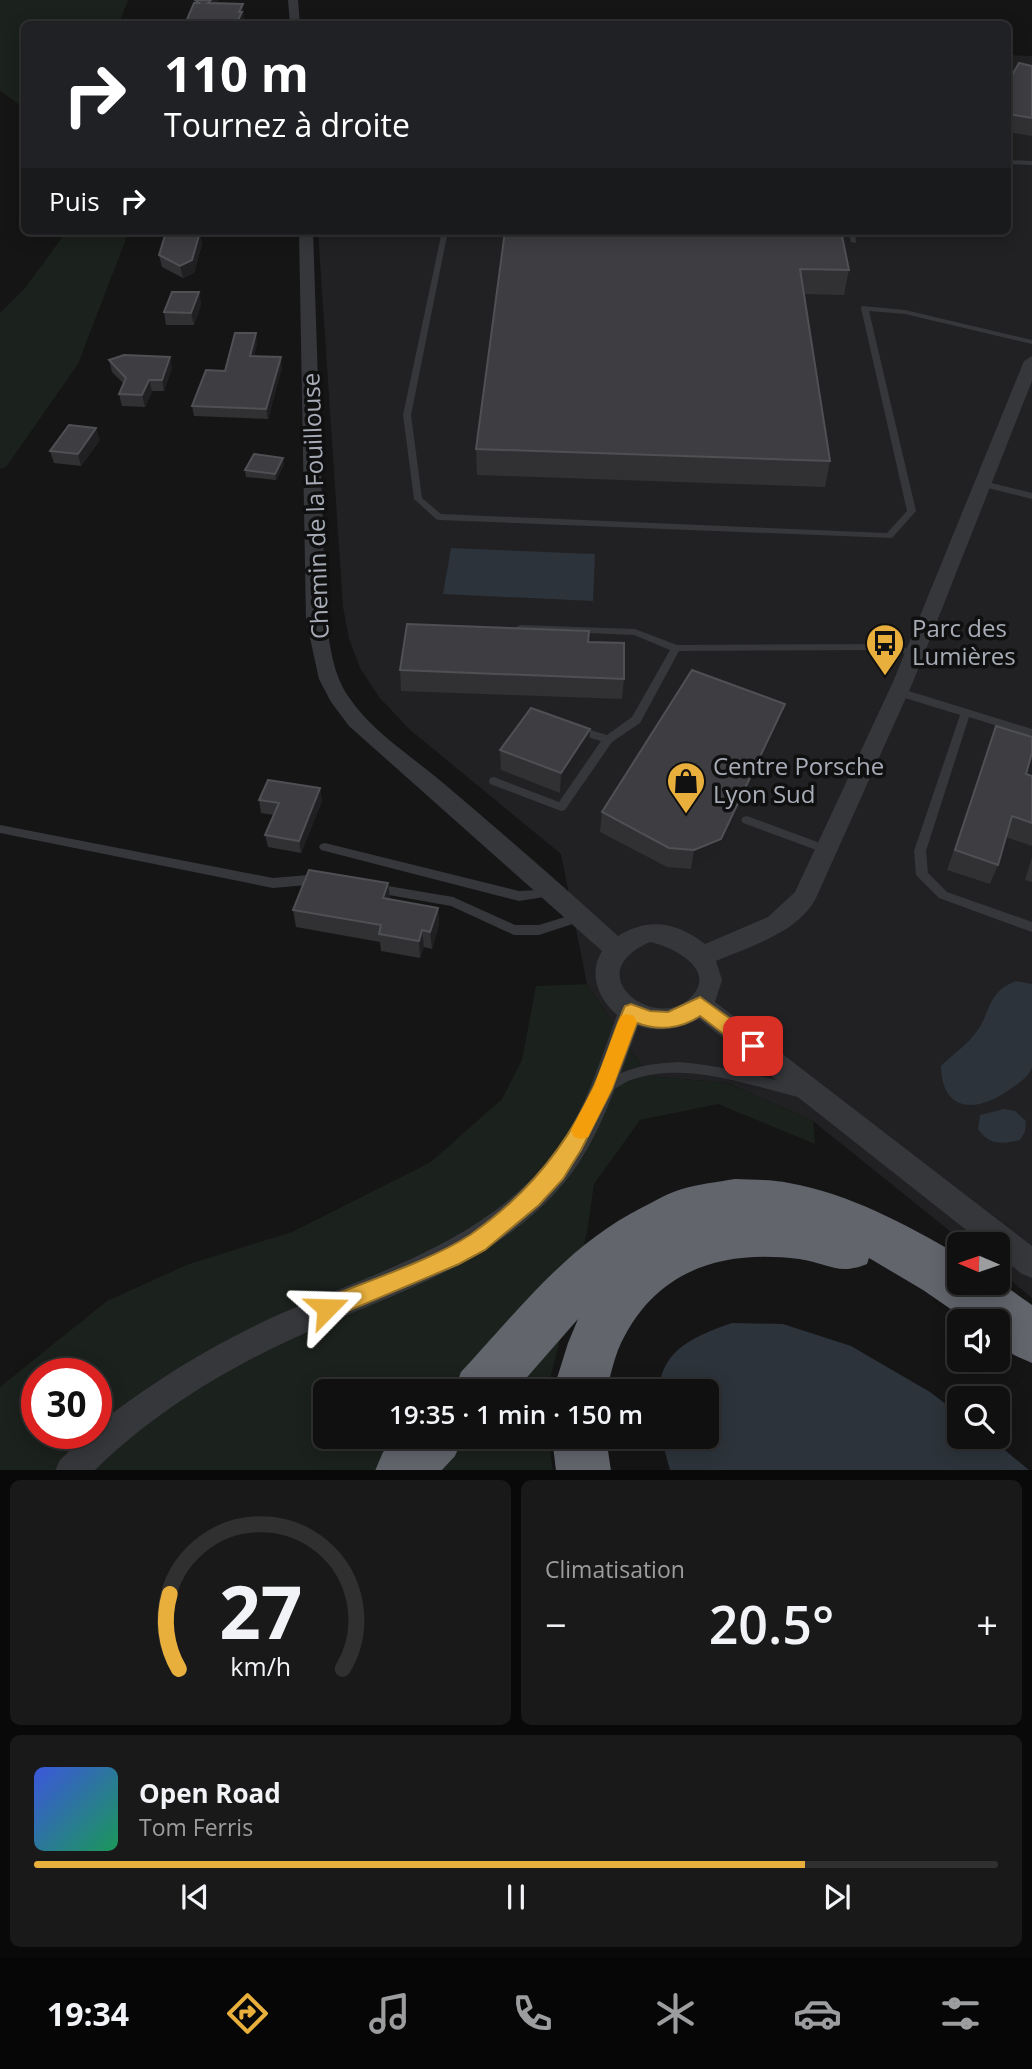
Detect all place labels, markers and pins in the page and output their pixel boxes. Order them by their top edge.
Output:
place label: Parc des Lumières [912,611,1016,672]
bus stop icon: Parc des Lumières [864,622,906,677]
place label: Centre Porsche Lyon Sud [713,749,884,810]
shop icon: Centre Porsche Lyon Sud [665,760,707,815]
pin [723,1016,783,1076]

